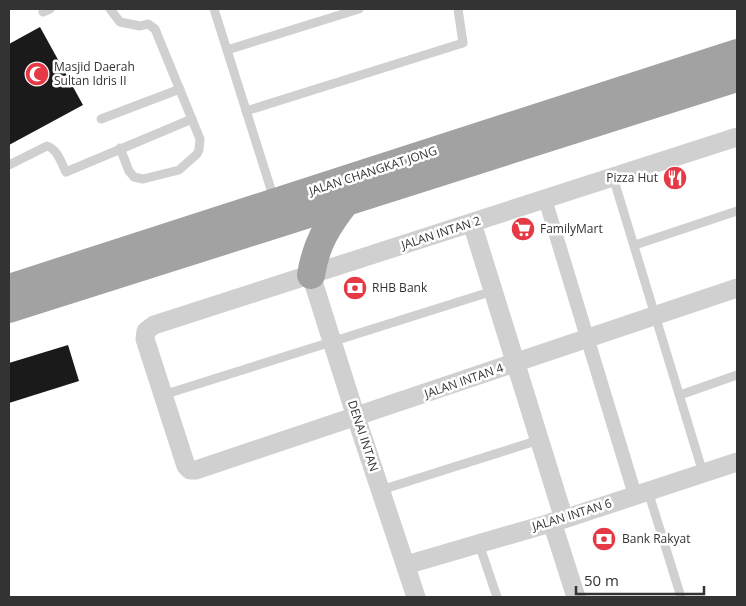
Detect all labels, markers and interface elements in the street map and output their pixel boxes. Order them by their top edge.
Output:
place label: Masjid Daerah Sultan Idris II [54,58,135,89]
mosque icon: Masjid Daerah Sultan Idris II [24,61,50,87]
street label: JALAN CHANGKAT JONG [306,142,439,200]
restaurant icon: Pizza Hut [662,165,688,191]
place label: Pizza Hut [606,169,658,186]
street label: JALAN INTAN 2 [398,212,483,254]
supermarket icon: FamilyMart [510,216,536,242]
place label: FamilyMart [540,220,603,237]
bank icon: RHB Bank [342,275,368,301]
place label: RHB Bank [372,279,428,296]
street label: JALAN INTAN 4 [421,359,506,402]
street label: DENAI INTAN [344,398,383,474]
street label: JALAN INTAN 6 [529,494,614,535]
bank icon: Bank Rakyat [591,526,617,552]
place label: Bank Rakyat [622,530,691,547]
scale bar [576,564,704,596]
text: 50 m [584,570,619,590]

